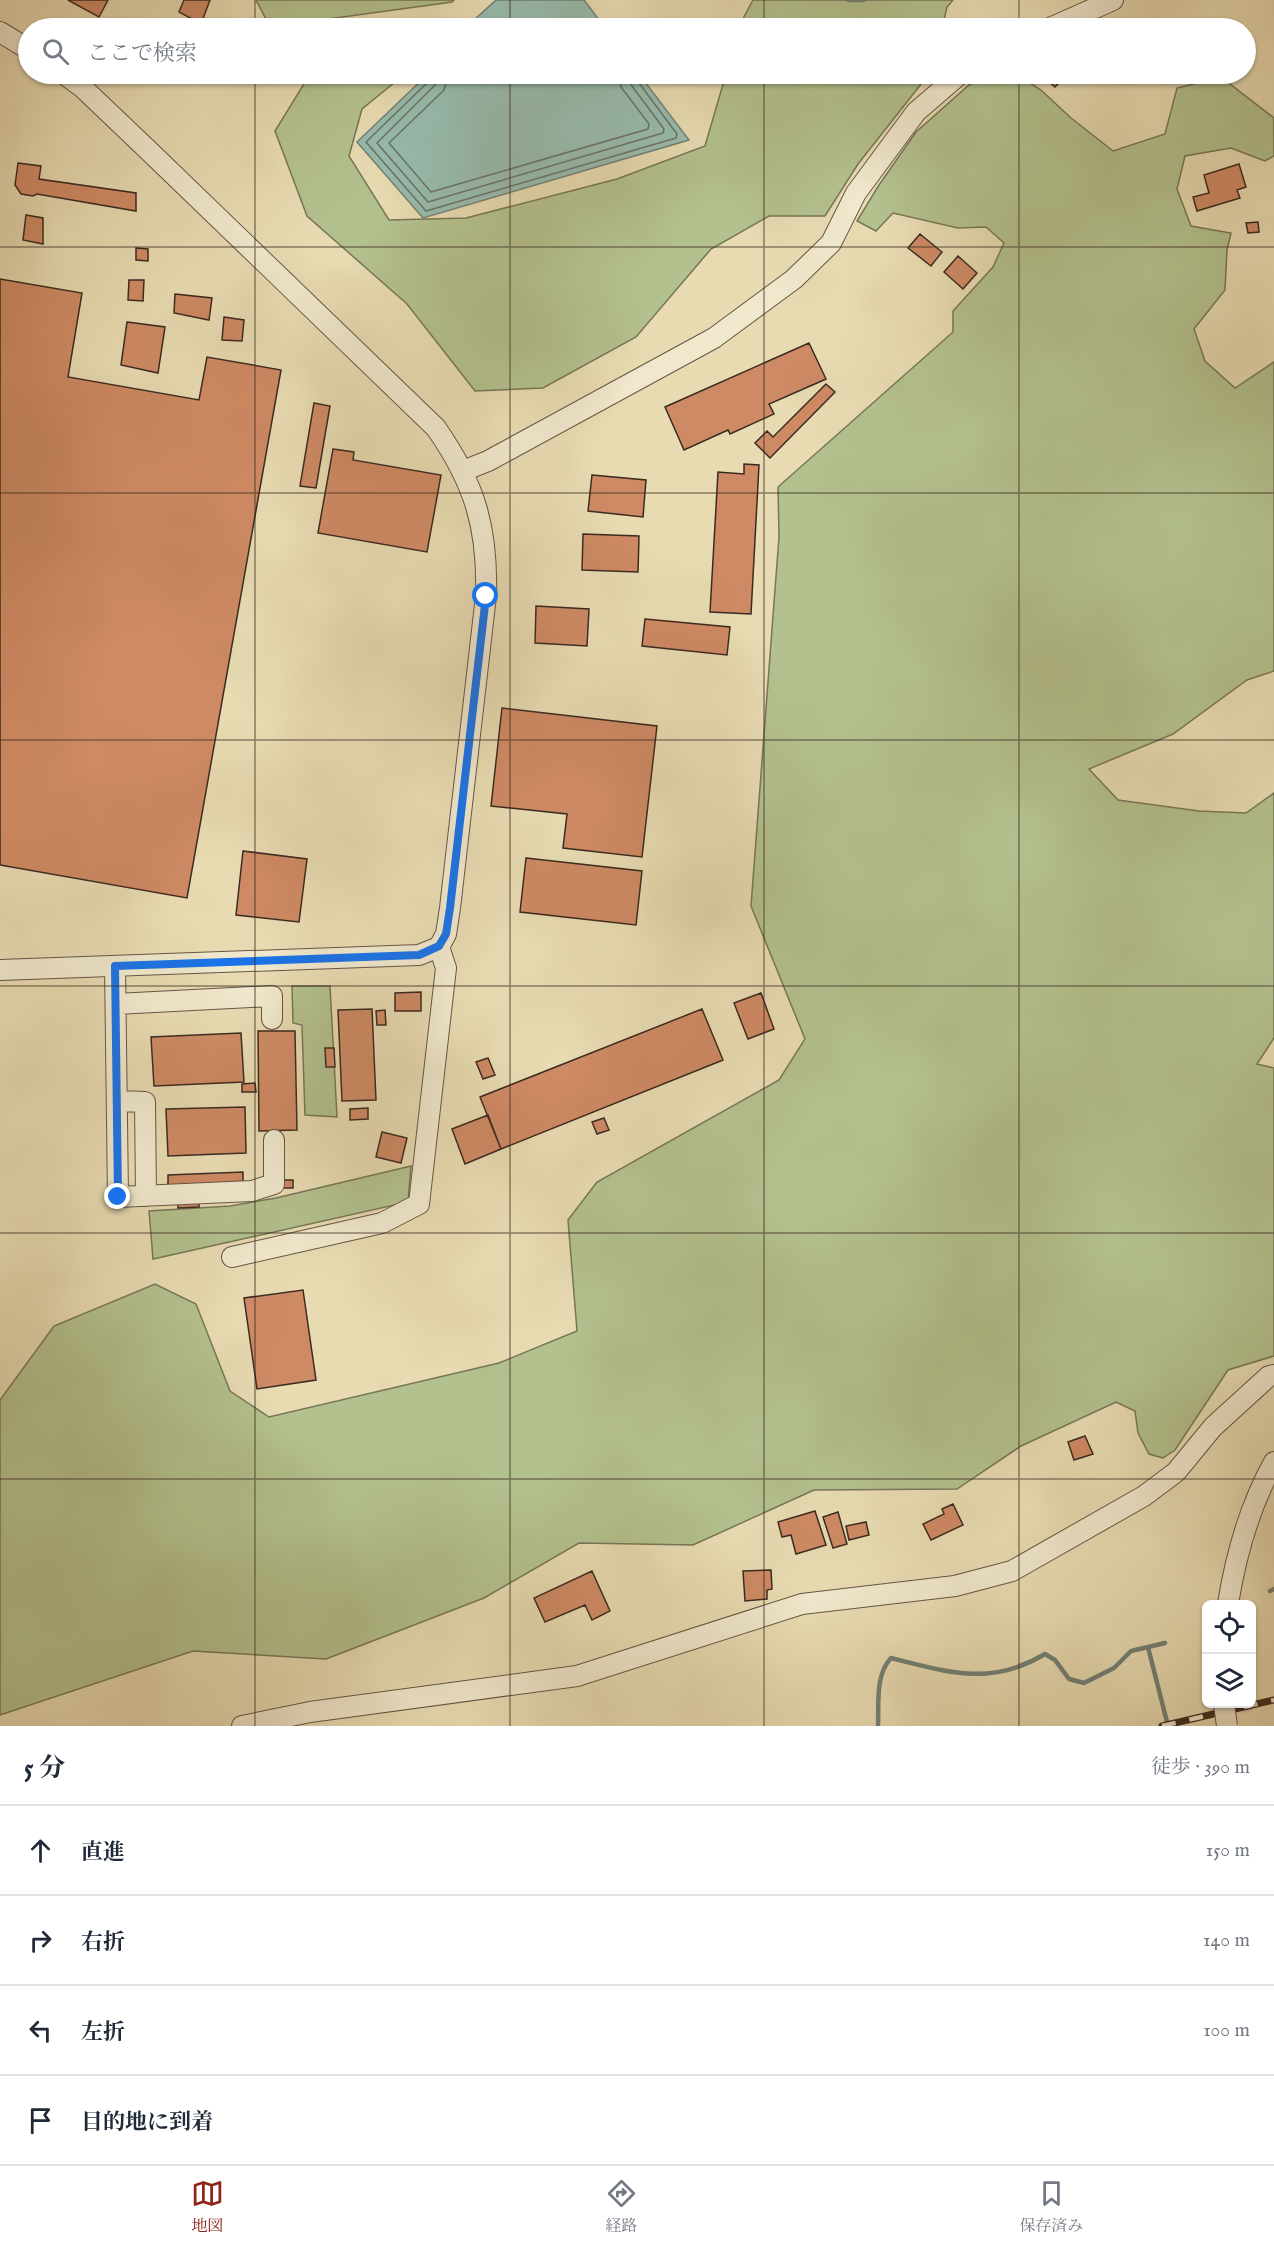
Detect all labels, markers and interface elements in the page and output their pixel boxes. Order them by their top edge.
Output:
search box [18,18,1256,84]
icon: search [39,35,72,68]
text: ここで検索 [87,40,197,68]
route start [472,582,498,608]
route end [104,1183,130,1209]
map controls [1202,1600,1256,1708]
button: locate [1202,1600,1256,1654]
button: layers [1202,1654,1256,1708]
text: 5 分 [24,1752,65,1785]
text: 徒歩 · 390 m [1151,1755,1250,1780]
icon: ahead [24,1834,57,1867]
text: 150 m [1206,1838,1250,1863]
text: 直進 [81,1839,125,1867]
icon: right [24,1924,57,1957]
text: 140 m [1203,1928,1250,1953]
text: 右折 [81,1929,125,1957]
icon: left [24,2014,57,2047]
text: 100 m [1203,2018,1250,2043]
text: 左折 [81,2019,125,2047]
icon: arrive [24,2104,57,2137]
text: 目的地に到着 [81,2109,213,2137]
tab: 地図 [191,2177,224,2237]
tab: 経路 [605,2177,638,2237]
tab: 保存済み [1019,2177,1083,2237]

